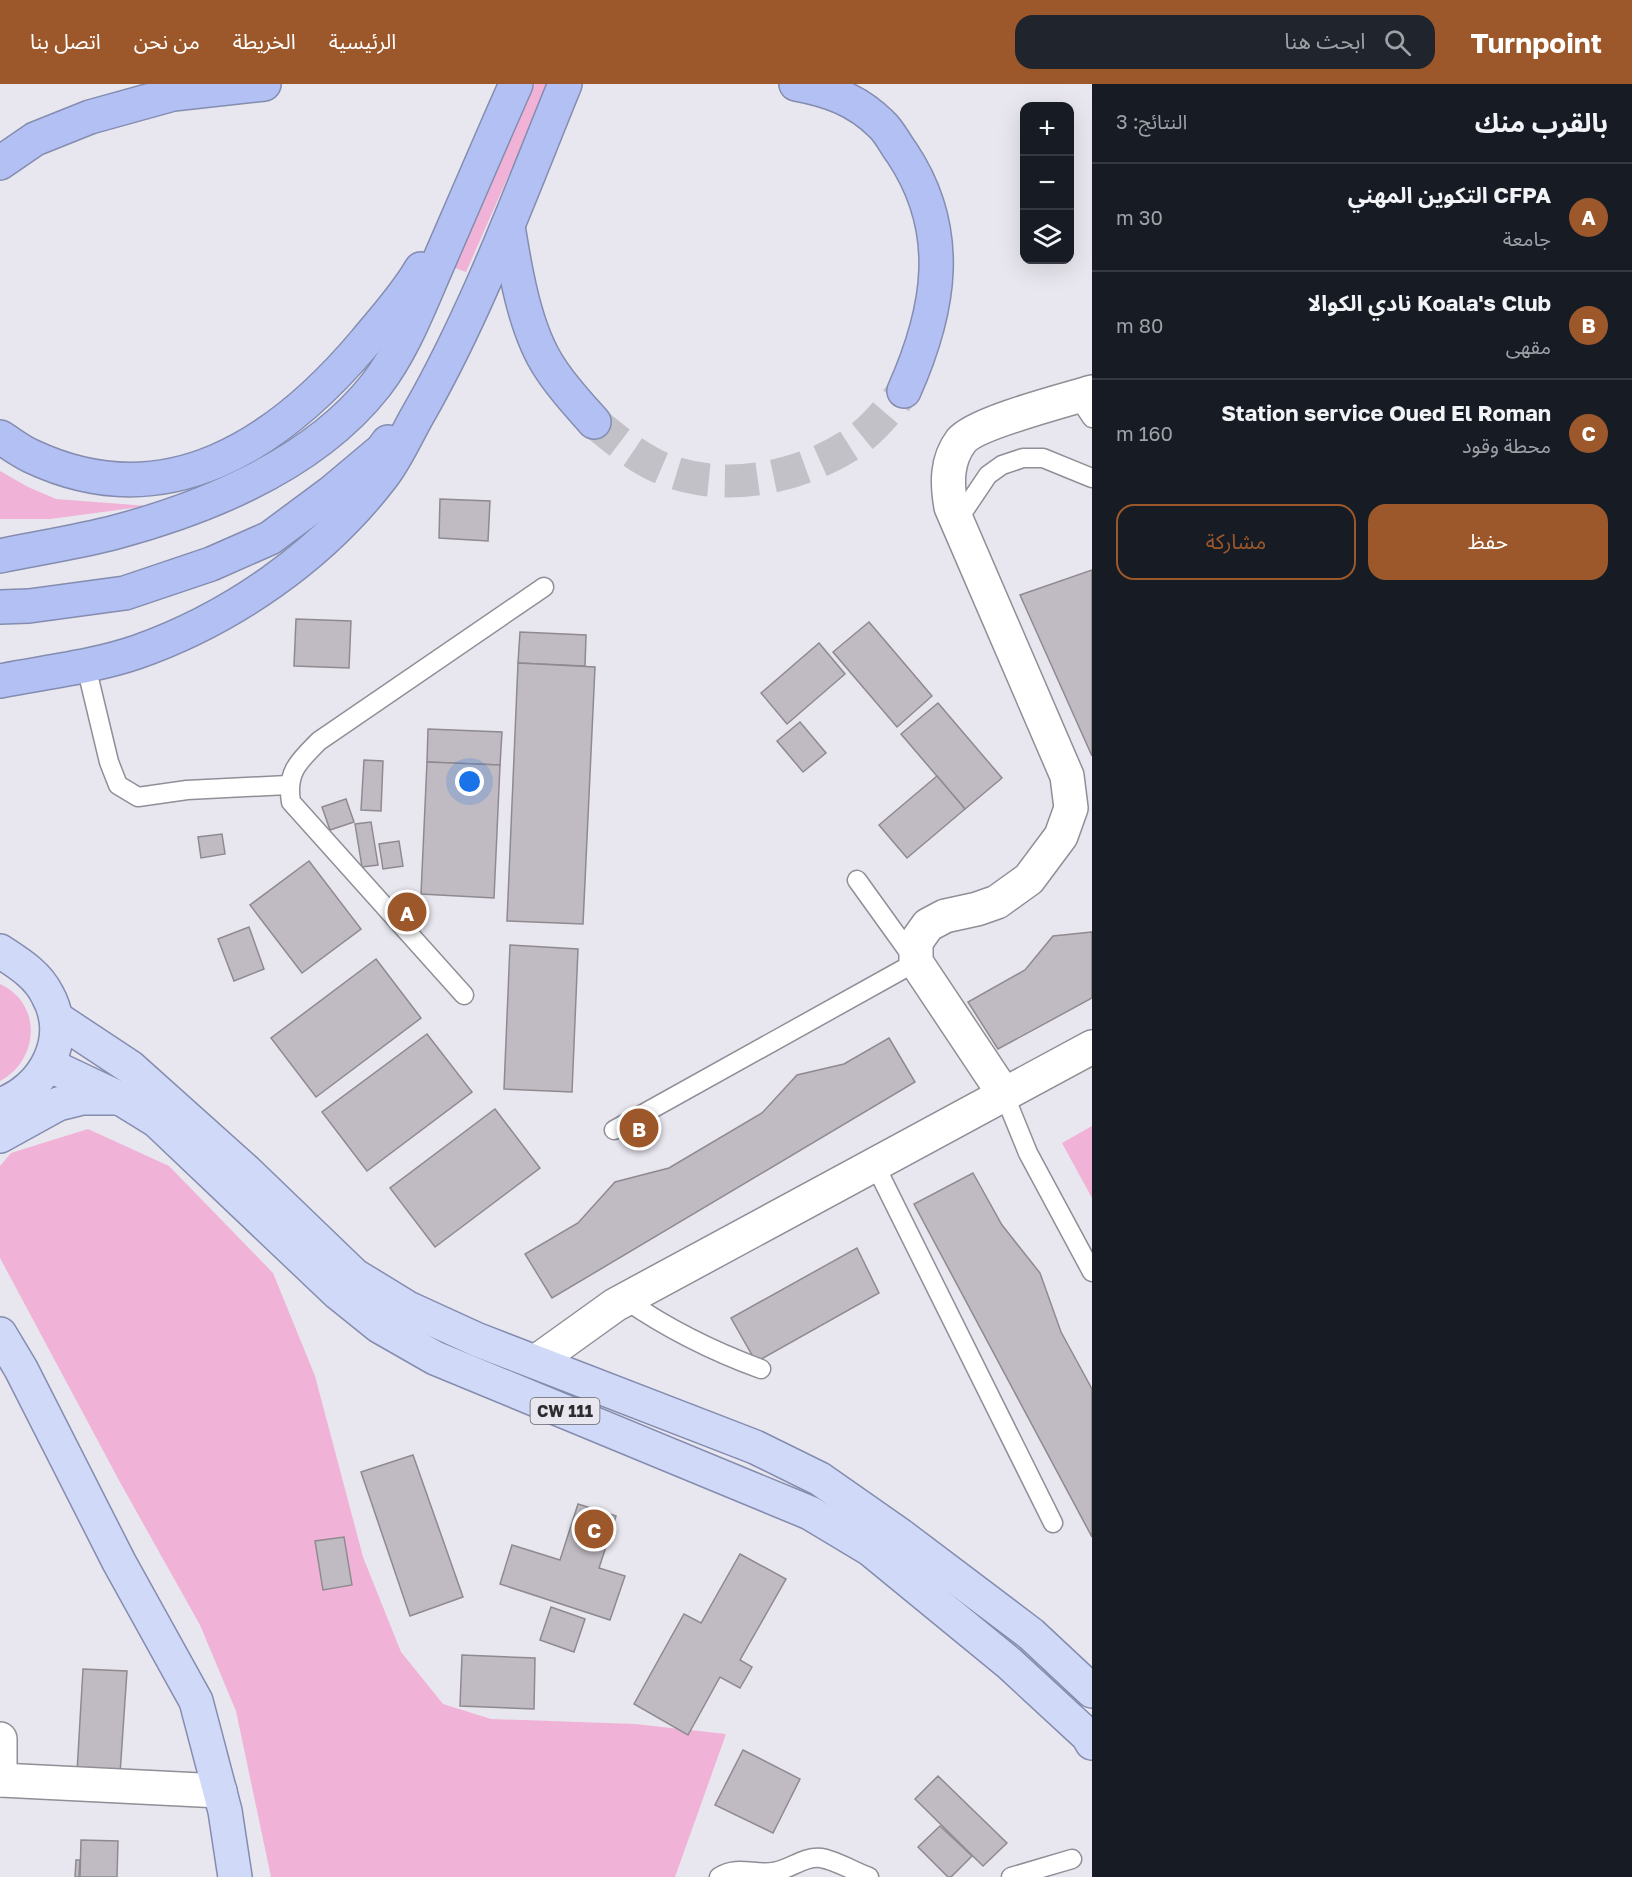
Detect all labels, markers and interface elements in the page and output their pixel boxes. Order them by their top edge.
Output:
search box [1015,15,1435,69]
icon: search [1381,26,1414,59]
text: Turnpoint [1471,26,1602,59]
text: ابحث هنا [1284,27,1366,54]
text: اتصل بنا [30,28,101,54]
text: من نحن [134,28,200,54]
text: الخريطة [233,28,296,54]
text: الرئيسية [329,28,396,54]
map controls [1020,102,1074,264]
button: + [1020,102,1074,156]
text: بالقرب منك [1475,107,1608,138]
text: النتائج: 3 [1116,109,1187,133]
button: − [1020,156,1074,210]
text: CFPA التكوين المهني [1348,181,1551,208]
text: 30 m [1116,205,1163,229]
text: A [1581,205,1596,229]
button: layers [1020,210,1074,264]
text: جامعة [1503,226,1551,250]
text: Koala's Club نادي الكوالا [1307,289,1551,316]
text: 80 m [1116,313,1163,337]
text: B [1581,313,1596,337]
text: مقهى [1506,334,1551,358]
text: Station service Oued El Roman [1221,399,1551,426]
text: 160 m [1116,421,1173,445]
text: C [1581,421,1596,445]
text: محطة وقود [1462,433,1551,457]
button: مشاركة [1116,504,1356,580]
button: حفظ [1368,504,1608,580]
your location [455,767,484,796]
pin: A [388,890,426,934]
pin: B [620,1106,658,1150]
road number: CW 111 [530,1398,600,1424]
pin: C [574,1506,614,1552]

